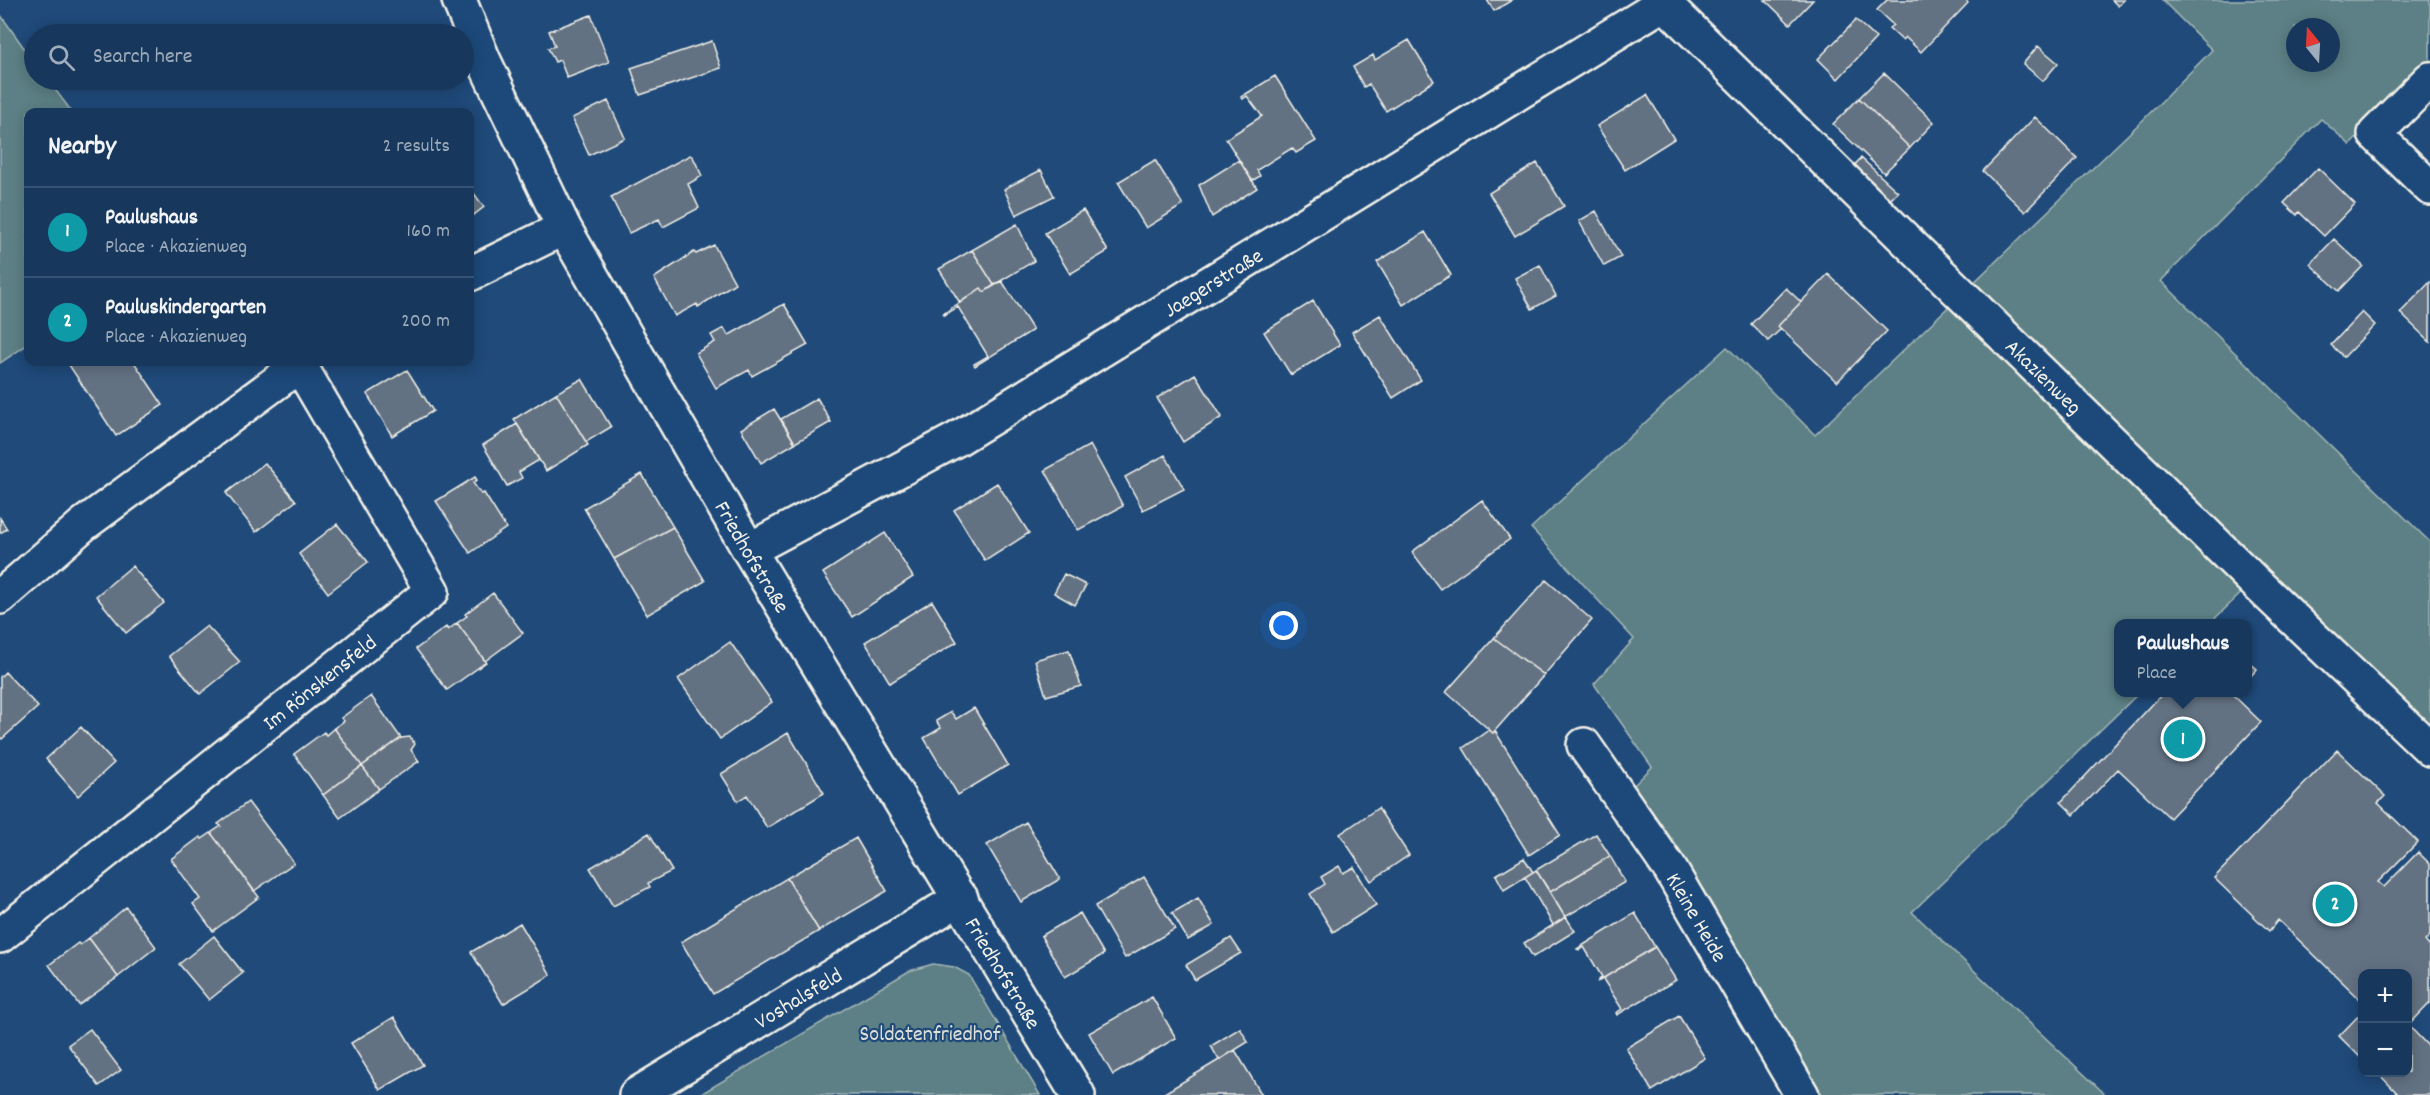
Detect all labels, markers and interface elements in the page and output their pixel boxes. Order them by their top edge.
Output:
north arrow [2286,18,2340,72]
search box [24,24,474,90]
icon: search [45,41,78,74]
text: Search here [93,42,192,73]
text: Nearby [48,129,116,166]
text: 2 results [383,133,450,161]
text: Paulushaus [105,203,198,234]
text: 1 [65,218,70,246]
text: 160 m [407,218,450,246]
text: Place · Akazienweg [105,234,247,262]
street label: Jaegerstraße [1159,242,1270,327]
text: Pauluskindergarten [105,293,266,324]
text: 2 [63,308,72,336]
text: 200 m [401,308,450,336]
text: Place · Akazienweg [105,324,247,352]
street label: Akazienweg [1997,333,2088,423]
street label: Friedhofstraße [705,496,796,620]
your location [1269,611,1298,640]
popup [2114,619,2252,697]
street label: Im Rönskensfeld [257,629,385,739]
text: Paulushaus [2137,629,2229,660]
text: Place [2137,660,2177,688]
pin: 1 [2164,716,2202,762]
street label: Kleine Heide [1656,868,1733,969]
pin: 2 [2316,882,2354,926]
street label: Friedhofstraße [955,913,1047,1036]
street label: Voshalsfeld [750,961,849,1039]
map controls [2358,969,2412,1077]
button: + [2358,969,2412,1023]
park label: Soldatenfriedhof [860,1020,1002,1051]
button: − [2358,1023,2412,1077]

